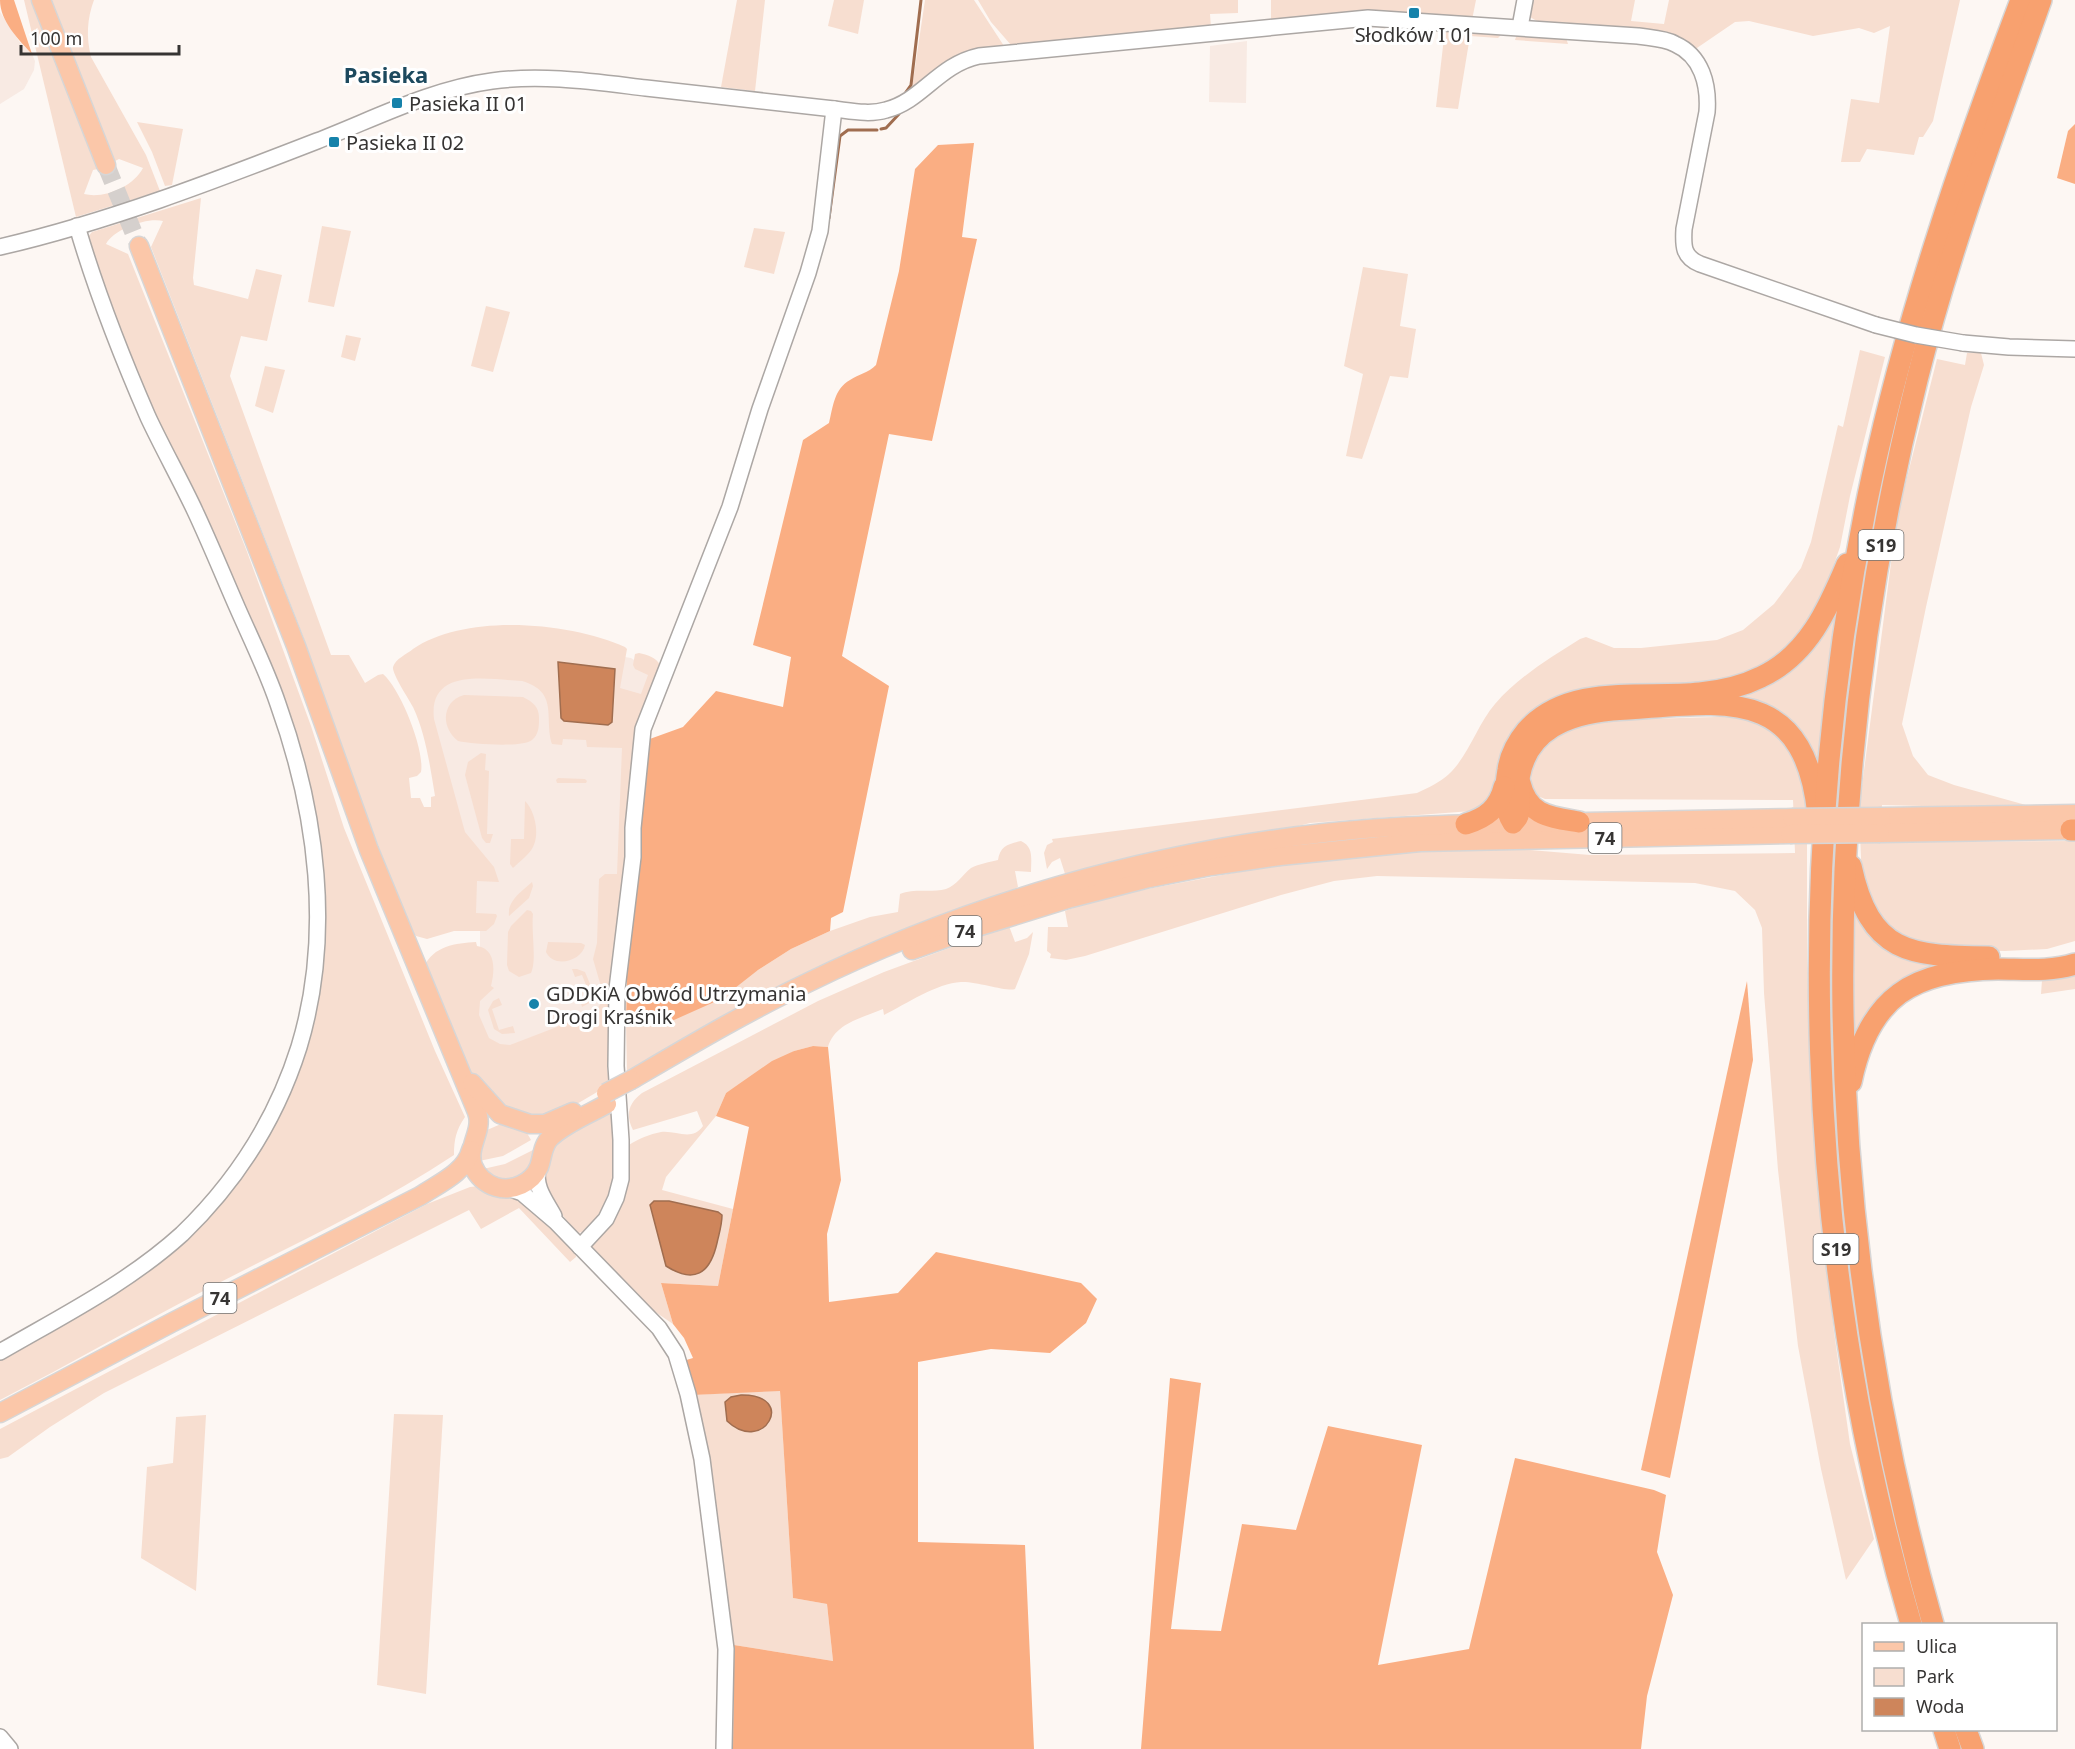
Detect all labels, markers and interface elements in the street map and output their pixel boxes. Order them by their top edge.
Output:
marker: Słodków I 01 [1407,6,1421,20]
scale bar [21,18,178,56]
place label: Słodków I 01 [1355,21,1473,48]
text: 100 m [30,26,82,50]
district label: Pasieka [344,59,428,89]
place label: Pasieka II 01 [409,90,527,117]
marker: Pasieka II 01 [390,96,404,110]
place label: Pasieka II 02 [346,129,464,156]
marker: Pasieka II 02 [327,135,341,149]
road number: S19 [1858,530,1904,560]
road number: 74 [1588,823,1622,853]
road number: 74 [948,916,982,946]
place label: GDDKiA Obwód Utrzymania Drogi Kraśnik [546,980,806,1030]
marker: GDDKiA Obwód Utrzymania Drogi Kraśnik [527,997,541,1011]
road number: S19 [1814,1234,1858,1264]
road number: 74 [204,1283,236,1313]
legend [1862,1623,2057,1731]
text: Ulica [1916,1634,1957,1658]
text: Park [1916,1664,1954,1688]
text: Woda [1916,1694,1964,1718]

